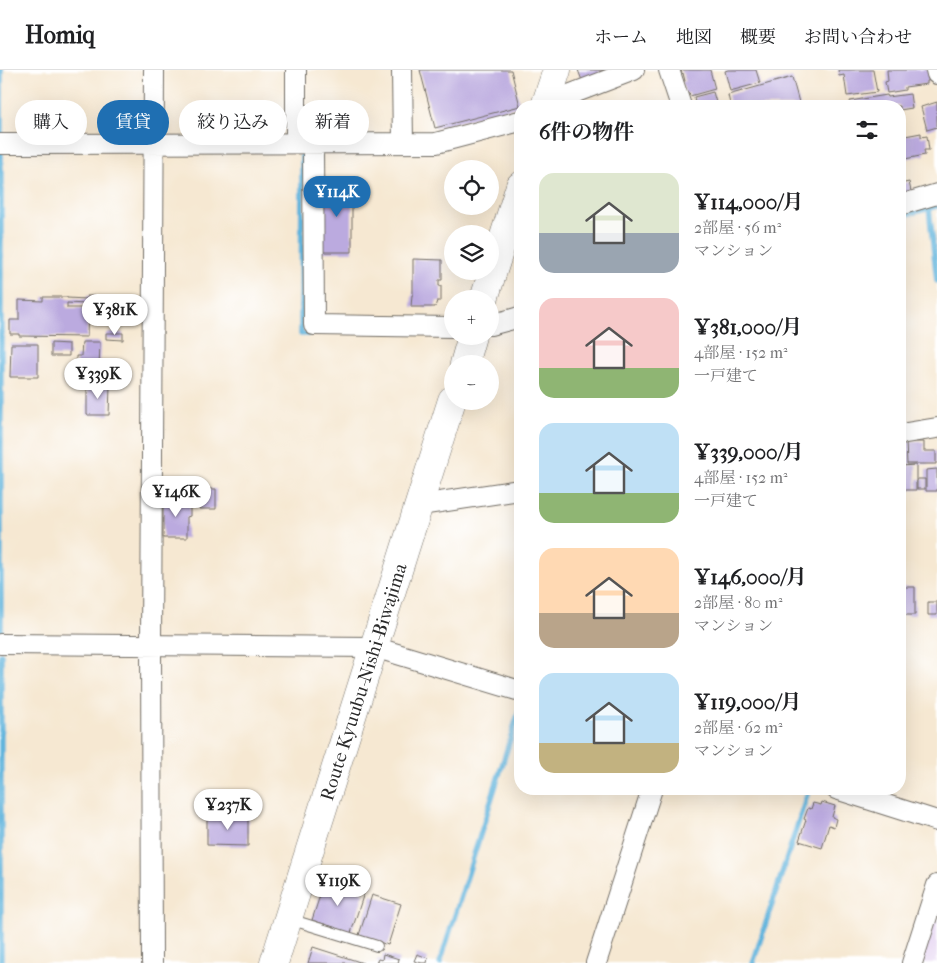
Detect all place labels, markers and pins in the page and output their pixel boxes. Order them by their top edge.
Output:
pin: ¥114K [302,176,372,218]
pin: ¥381K [80,294,150,336]
pin: ¥339K [63,358,133,400]
pin: ¥146K [141,476,211,518]
pin: ¥237K [193,788,263,831]
pin: ¥119K [303,864,373,907]

